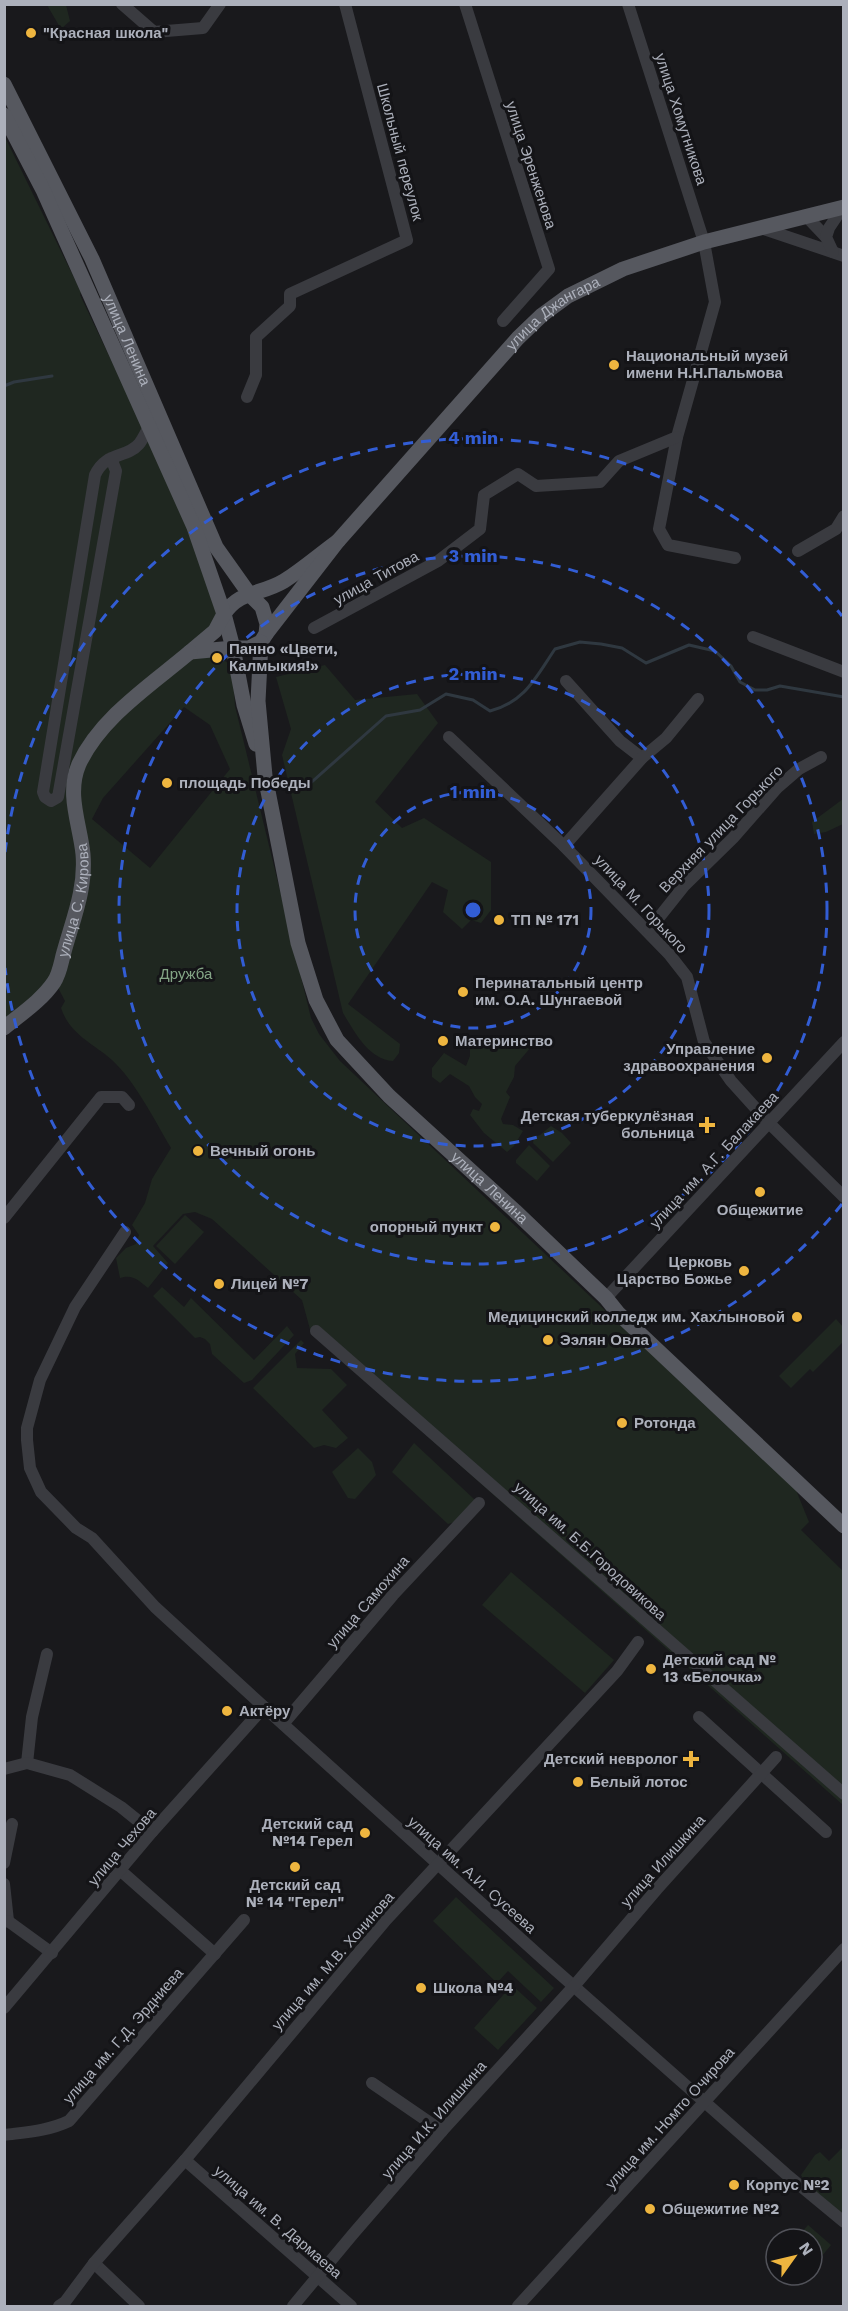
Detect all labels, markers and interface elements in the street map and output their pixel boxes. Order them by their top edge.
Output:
place label: "Красная школа" [43,24,169,42]
marker: "Красная школа" [24,26,38,40]
street label: улица Хомутникова [651,51,711,188]
street label: Школьный переулок [373,81,427,223]
street label: улица Эренженова [502,99,560,232]
street label: улица Джангара [502,272,603,354]
street label: улица Ленина [99,291,155,389]
place label: Национальный музей имени Н.Н.Пальмова [626,347,788,382]
marker: Национальный музей имени Н.Н.Пальмова [607,358,621,372]
text: 4 min [448,427,498,448]
text: 3 min [448,545,498,566]
street label: улица Титова [330,547,422,609]
place label: Панно «Цвети, Калмыкия!» [229,640,338,675]
marker: Панно «Цвети, Калмыкия!» [210,651,224,665]
text: 2 min [448,663,498,684]
street label: Верхняя улица Горького [655,762,787,896]
place label: площадь Победы [179,774,311,792]
marker: площадь Победы [160,776,174,790]
text: 1 min [450,781,496,802]
street label: улица С. Кирова [54,841,92,959]
street label: улица М. Горького [591,851,691,957]
centre of rings [463,900,483,920]
place label: ТП № 171 [511,911,579,929]
marker: ТП № 171 [492,913,506,927]
park label: Дружба [160,965,213,983]
place label: Перинатальный центр им. О.А. Шунгаевой [475,974,643,1009]
marker: Перинатальный центр им. О.А. Шунгаевой [456,985,470,999]
place label: Материнство [455,1032,553,1050]
marker: Материнство [436,1034,450,1048]
place label: Управление здравоохранения [623,1040,755,1075]
marker: Управление здравоохранения [760,1051,774,1065]
street label: улица им. А.Г. Балакаева [646,1087,783,1232]
place label: Детская туберкулёзная больница [521,1107,695,1142]
marker: Детская туберкулёзная больница [698,1116,716,1134]
place label: Вечный огонь [210,1142,316,1160]
marker: Вечный огонь [191,1144,205,1158]
street label: улица Ленина [447,1148,532,1228]
marker: Общежитие [753,1185,767,1199]
place label: Общежитие [717,1201,803,1219]
place label: опорный пункт [370,1218,483,1236]
marker: опорный пункт [488,1220,502,1234]
place label: Церковь Царство Божье [617,1253,732,1288]
marker: Церковь Царство Божье [737,1264,751,1278]
place label: Лицей №7 [231,1275,308,1293]
marker: Лицей №7 [212,1277,226,1291]
place label: Медицинский колледж им. Хахлыновой [488,1308,785,1326]
marker: Медицинский колледж им. Хахлыновой [790,1310,804,1324]
place label: Ээлян Овла [560,1331,649,1349]
marker: Ээлян Овла [541,1333,555,1347]
place label: Ротонда [634,1414,696,1432]
marker: Ротонда [615,1416,629,1430]
street label: улица им. Б.Б.Городовикова [510,1478,670,1624]
street label: улица Самохина [323,1552,413,1652]
place label: Детский сад № 13 «Белочка» [663,1651,776,1686]
marker: Детский сад № 13 «Белочка» [644,1662,658,1676]
place label: Актёру [239,1702,291,1720]
marker: Актёру [220,1704,234,1718]
place label: Детский невролог [544,1750,678,1768]
marker: Детский невролог [682,1750,700,1768]
place label: Белый лотос [590,1773,688,1791]
marker: Белый лотос [571,1775,585,1789]
street label: улица Чехова [84,1804,160,1890]
street label: улица Илишкина [617,1811,710,1911]
street label: улица им. А.И. Сусеева [404,1813,540,1938]
place label: Детский сад №14 Герел [262,1815,353,1850]
marker: Детский сад №14 Герел [358,1826,372,1840]
marker: Детский сад № 14 "Герел" [288,1860,302,1874]
place label: Детский сад № 14 "Герел" [246,1876,345,1911]
street label: улица им. М.В. Хонинова [268,1888,398,2034]
street label: улица им. Г.Д. Эрдниева [59,1964,187,2108]
place label: Школа №4 [433,1979,514,1997]
marker: Школа №4 [414,1981,428,1995]
street label: улица им. Номто Очирова [602,2043,739,2193]
street label: улица И.К. Илишкина [378,2057,491,2183]
street label: улица им. В. Дармаева [210,2162,346,2283]
place label: Корпус №2 [746,2176,830,2194]
marker: Корпус №2 [727,2178,741,2192]
place label: Общежитие №2 [662,2200,779,2218]
marker: Общежитие №2 [643,2202,657,2216]
north arrow [764,2227,824,2287]
text: N [795,2239,817,2259]

